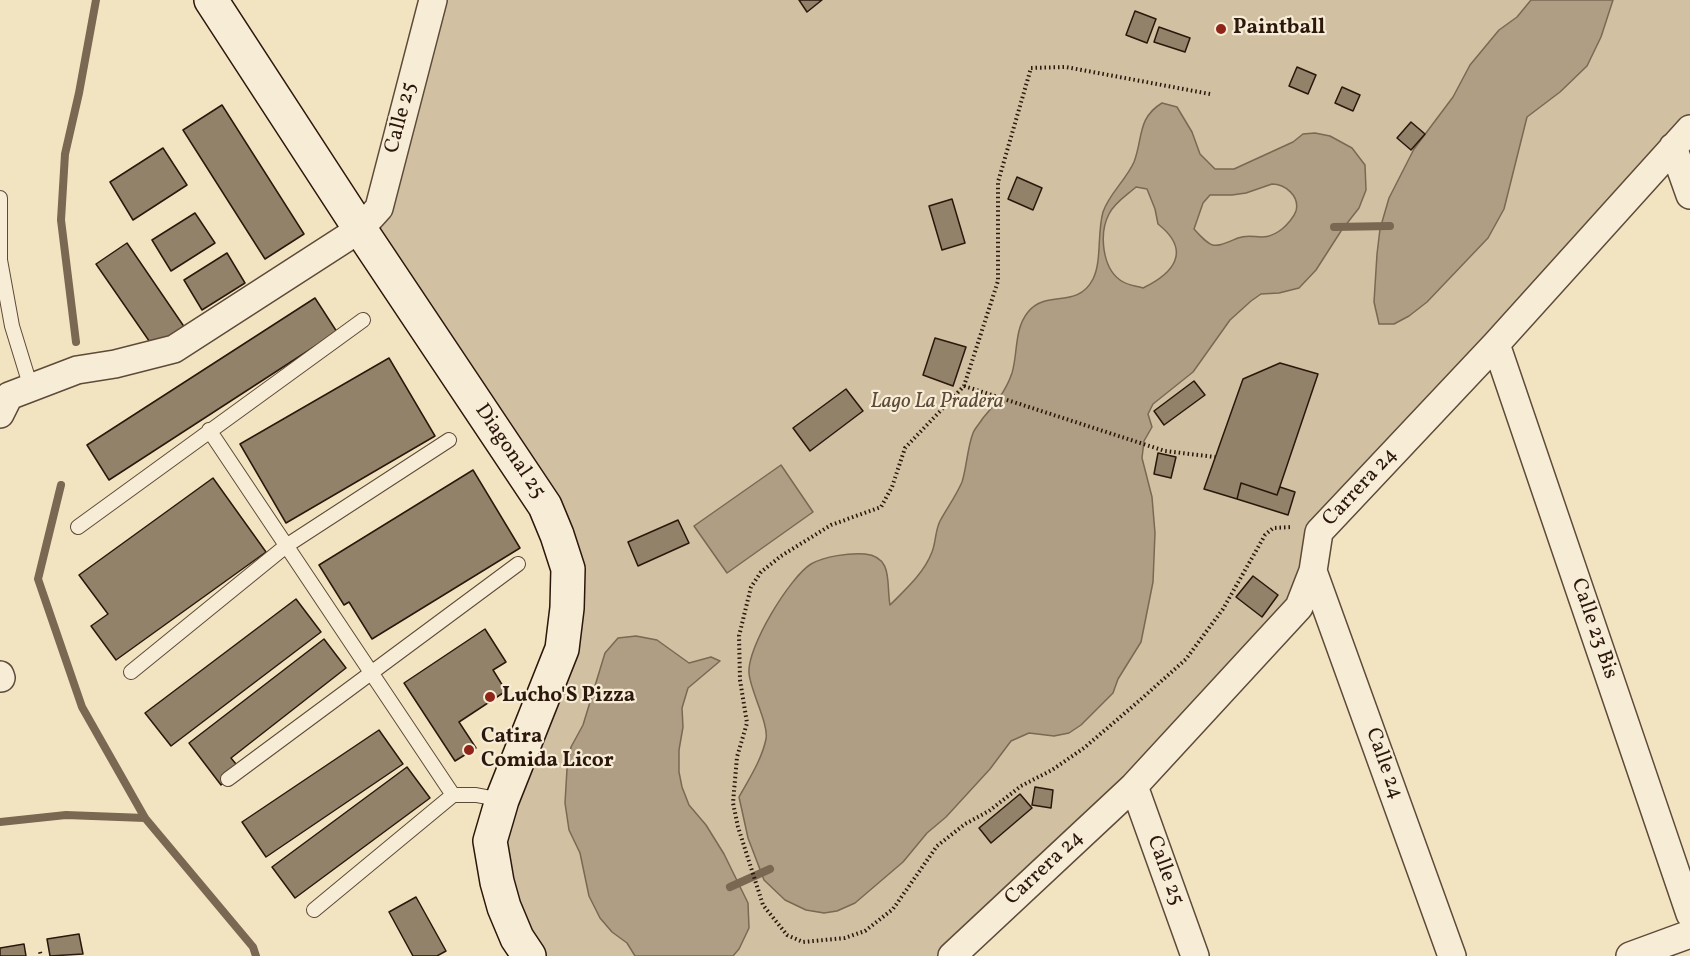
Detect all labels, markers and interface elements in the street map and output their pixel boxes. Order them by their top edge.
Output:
place label: Paintball [1233,16,1325,42]
marker: Paintball [1214,22,1228,36]
street label: Calle 25 [380,80,424,156]
park label: Lago La Pradera [870,390,1004,416]
street label: Diagonal 25 [468,400,550,504]
street label: Carrera 24 [1318,443,1404,533]
street label: Calle 23 Bis [1564,575,1622,683]
place label: Lucho'S Pizza [502,684,635,710]
marker: Lucho'S Pizza [483,690,497,704]
place label: Catira Comida Licor [481,725,614,775]
street label: Calle 24 [1358,725,1408,803]
marker: Catira Comida Licor [462,743,476,757]
street label: Carrera 24 [1000,826,1090,912]
street label: Calle 25 [1140,833,1188,909]

